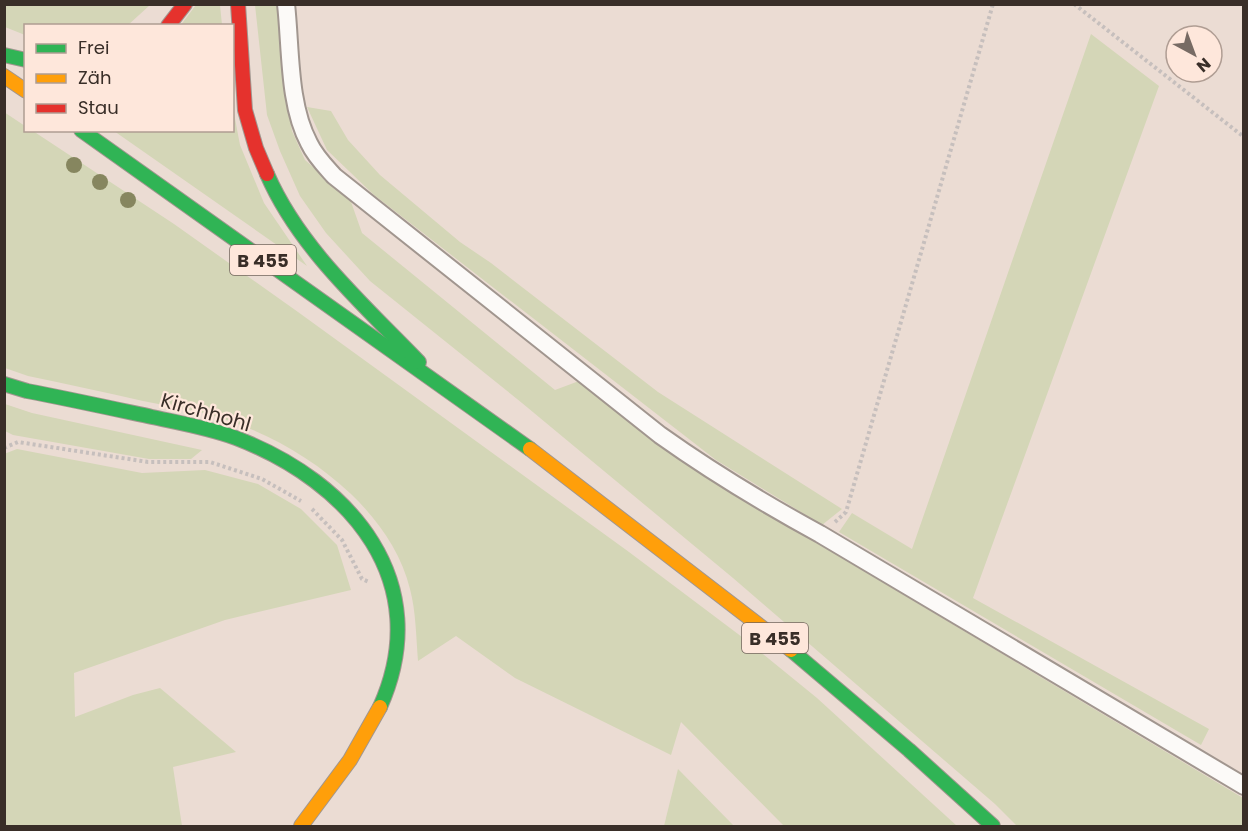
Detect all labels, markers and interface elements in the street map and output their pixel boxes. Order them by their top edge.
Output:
legend [24,24,234,132]
north arrow [1164,24,1224,84]
text: Frei [78,35,109,60]
text: N [1191,52,1216,78]
text: Zäh [78,65,111,90]
text: Stau [78,95,119,120]
road number: B 455 [230,245,296,275]
street label: Kirchhohl [158,386,254,438]
road number: B 455 [742,623,808,653]

